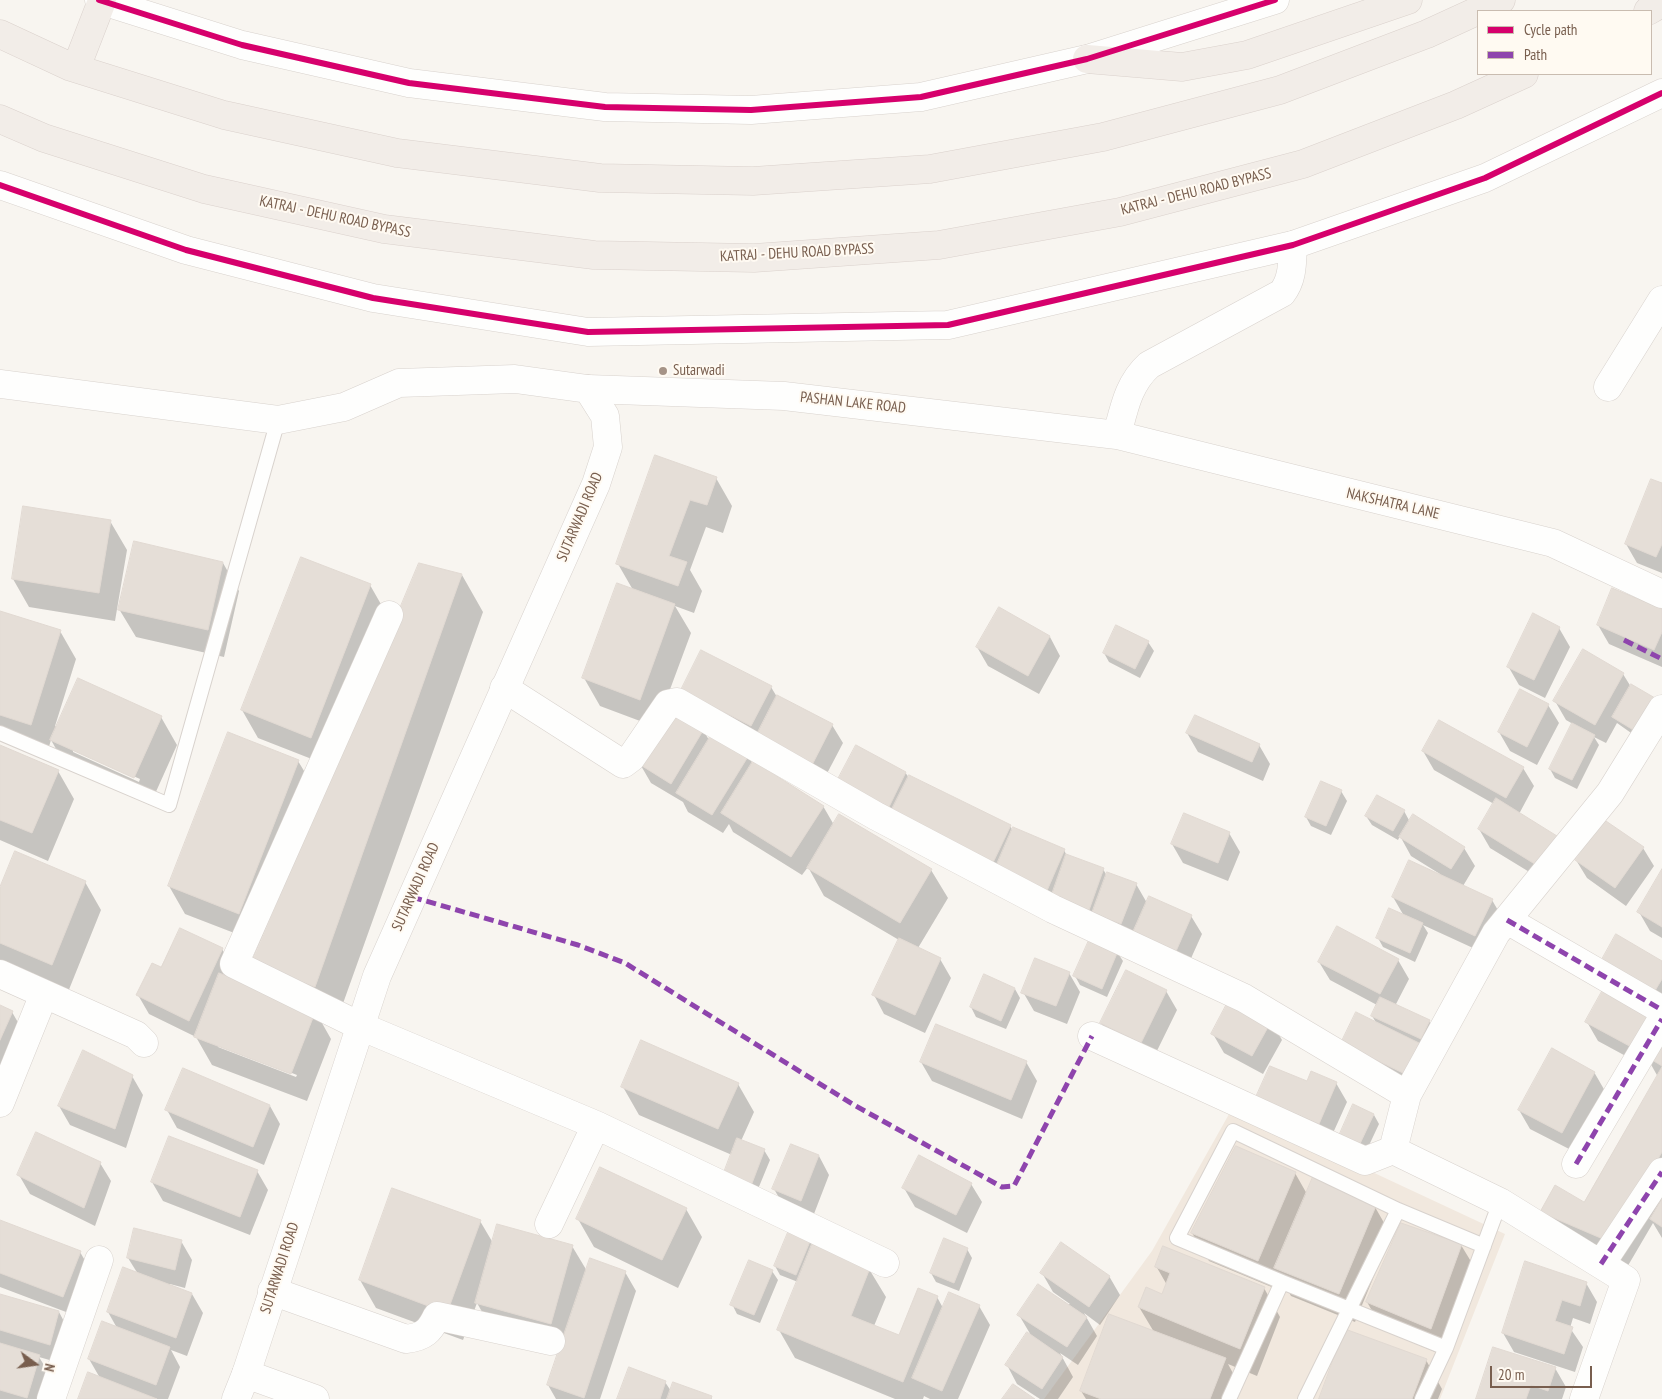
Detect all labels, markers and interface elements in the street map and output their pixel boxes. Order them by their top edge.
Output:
legend [1477,10,1652,75]
text: Cycle path [1524,20,1577,39]
text: Path [1524,45,1547,64]
street label: KATRAJ - DEHU ROAD BYPASS [1119,165,1273,219]
street label: KATRAJ - DEHU ROAD BYPASS [258,192,412,242]
street label: KATRAJ - DEHU ROAD BYPASS [719,240,875,266]
place label: Sutarwadi [673,362,725,380]
marker: Sutarwadi [657,365,669,377]
street label: PASHAN LAKE ROAD [799,389,907,417]
street label: SUTARWADI ROAD [553,470,607,564]
street label: NAKSHATRA LANE [1345,485,1441,523]
street label: SUTARWADI ROAD [388,840,444,934]
street label: SUTARWADI ROAD [257,1220,303,1316]
north arrow [10,1339,60,1389]
scale bar [1492,1356,1594,1388]
text: N [40,1362,59,1373]
text: 20 m [1498,1365,1524,1384]

